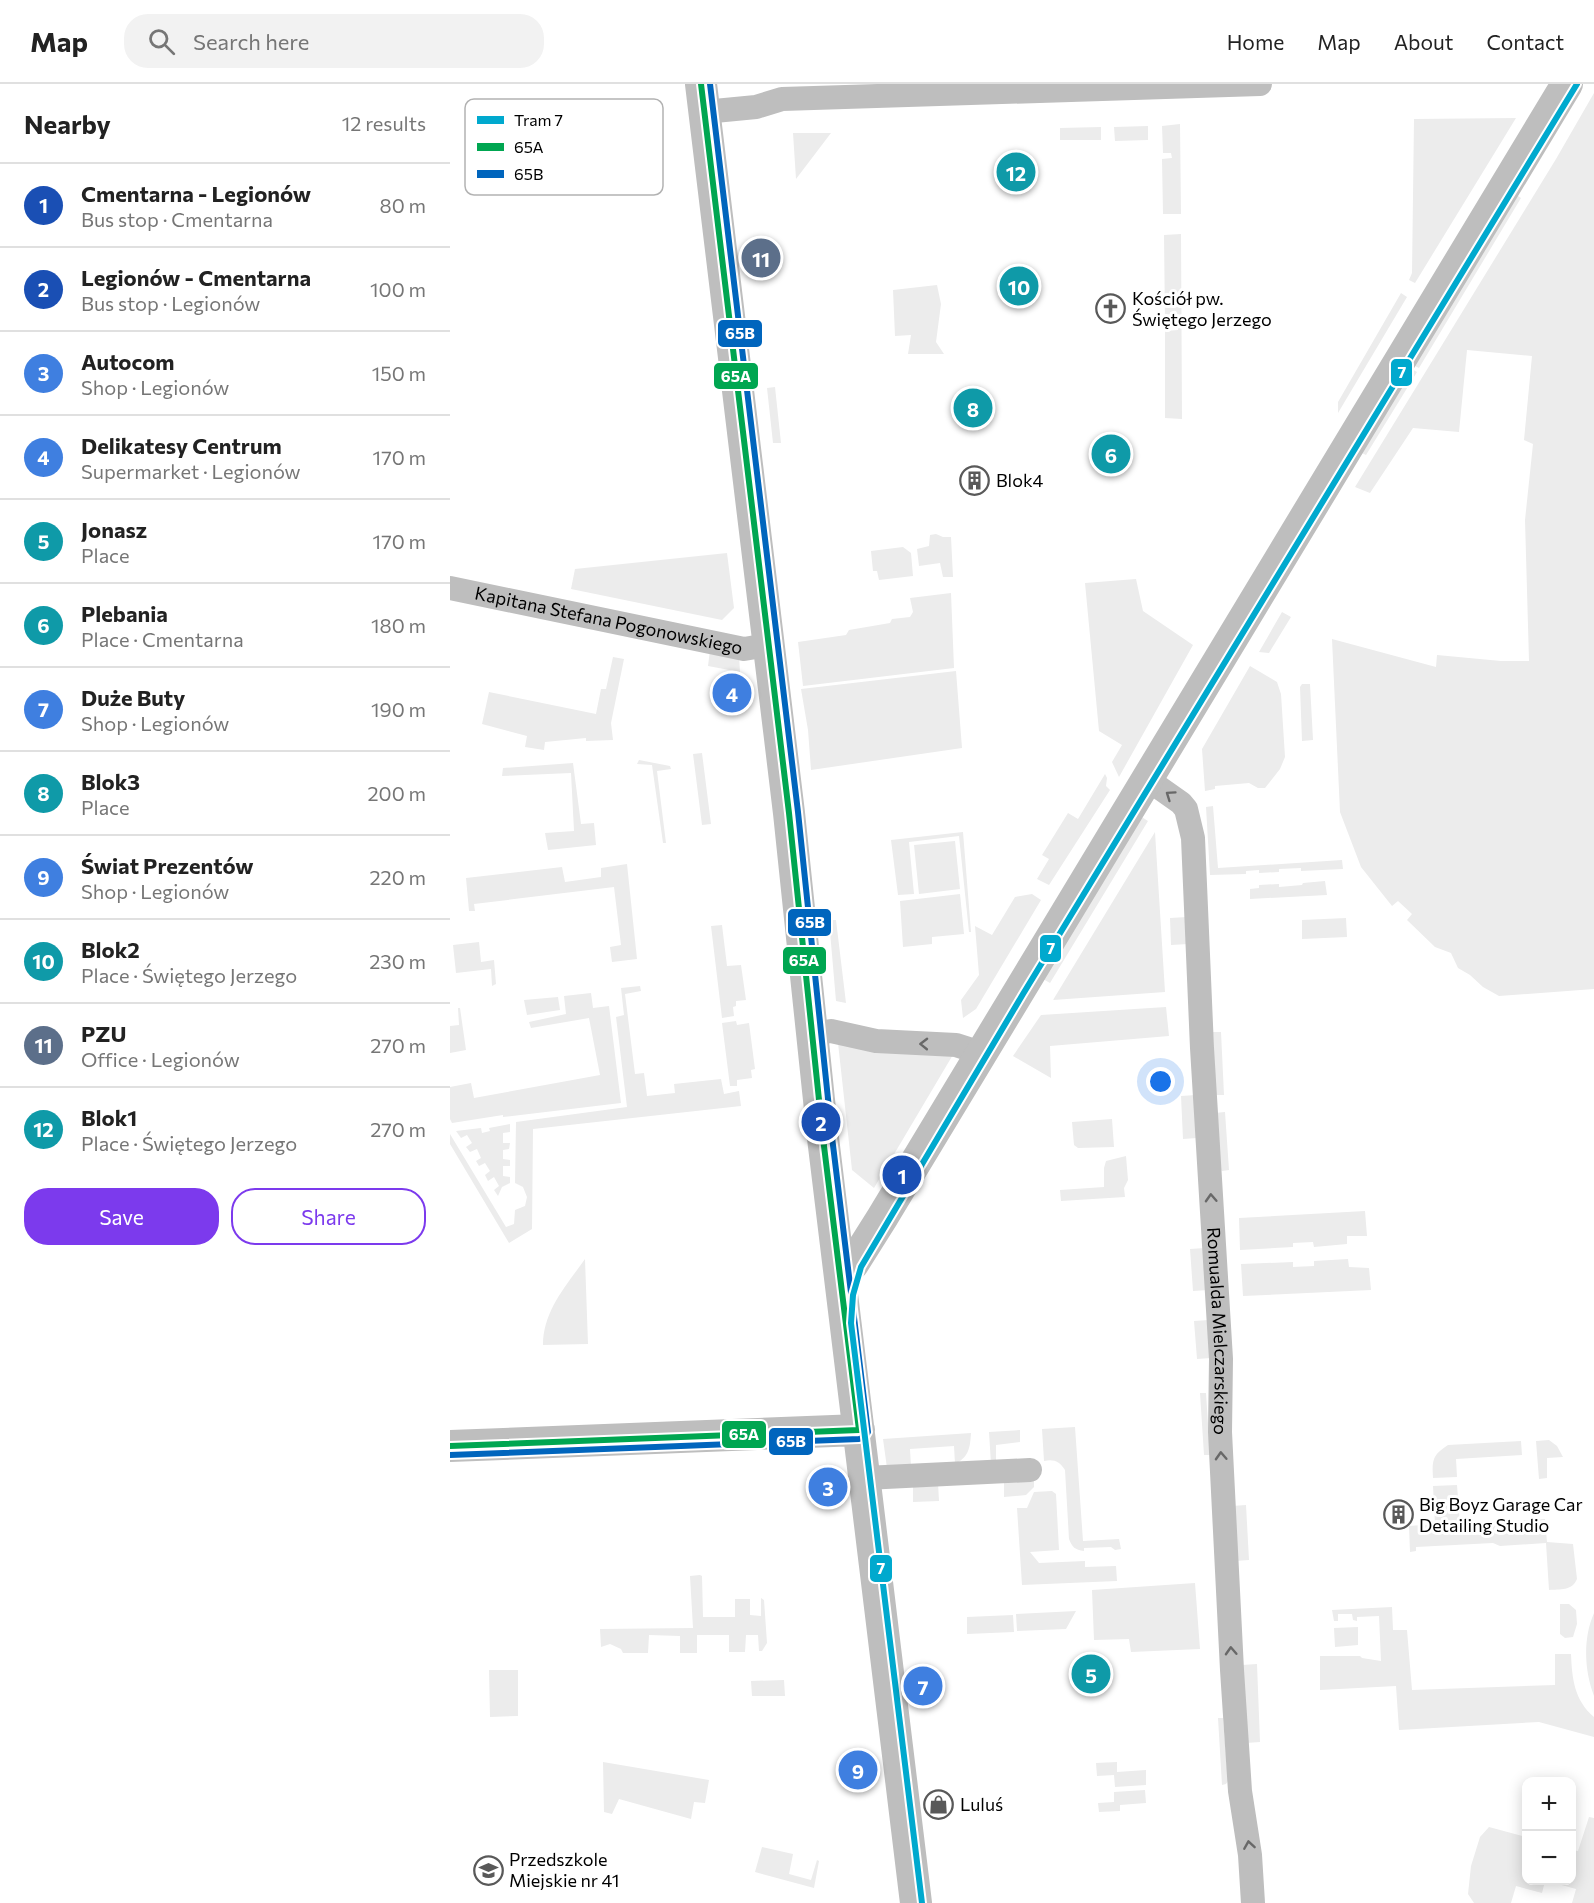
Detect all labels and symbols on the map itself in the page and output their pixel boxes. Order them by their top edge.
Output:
legend [465,99,663,195]
text: Tram 7 [514,110,563,129]
text: 65A [514,137,544,156]
pin: 12 [996,150,1036,194]
text: 65B [514,164,543,183]
pin: 11 [742,236,780,280]
pin: 10 [1000,264,1038,308]
place label: Kościół pw. Świętego Jerzego [1132,287,1272,330]
church icon: Kościół pw. Świętego Jerzego [1095,293,1127,325]
line badge: 65B [717,319,763,348]
text: 65B [725,323,755,342]
line badge: 7 [1390,358,1413,387]
line badge: 65A [713,362,759,390]
text: 7 [1398,362,1407,381]
text: 65A [721,366,752,385]
pin: 8 [954,386,992,430]
pin: 6 [1092,432,1130,476]
building icon: Blok4 [959,465,991,497]
place label: Blok4 [996,469,1043,491]
street label: Kapitana Stefana Pogonowskiego [473,581,745,658]
pin: 4 [712,670,752,716]
one-way arrow [1166,791,1177,802]
line badge: 65B [787,908,832,937]
text: 65B [795,912,825,931]
line badge: 7 [1039,934,1062,963]
text: 7 [1047,938,1056,957]
line badge: 65A [782,946,827,975]
text: 65A [789,950,820,969]
one-way arrow [920,1038,929,1051]
your location [1146,1067,1175,1096]
pin: 2 [802,1100,841,1144]
pin: 1 [882,1152,922,1198]
one-way arrow [1205,1194,1218,1203]
street label: Romualda Mielczarskiego [1203,1227,1233,1435]
line badge: 65A [721,1420,767,1449]
text: 65A [729,1424,760,1443]
line badge: 65B [768,1427,814,1456]
text: 65B [776,1431,806,1450]
one-way arrow [1215,1451,1228,1460]
pin: 3 [808,1464,848,1510]
place label: Big Boyz Garage Car Detailing Studio [1419,1493,1583,1536]
building icon: Big Boyz Garage Car Detailing Studio [1382,1499,1414,1531]
line badge: 7 [869,1554,893,1583]
text: 7 [877,1558,886,1577]
one-way arrow [1225,1646,1238,1655]
pin: 5 [1072,1652,1110,1696]
pin: 7 [904,1664,942,1708]
pin: 9 [838,1748,878,1792]
shop icon: Luluś [923,1789,955,1821]
place label: Luluś [960,1793,1003,1815]
one-way arrow [1243,1840,1255,1849]
place label: Przedszkole Miejskie nr 41 [509,1848,619,1891]
school or university icon: Przedszkole Miejskie nr 41 [472,1854,504,1886]

